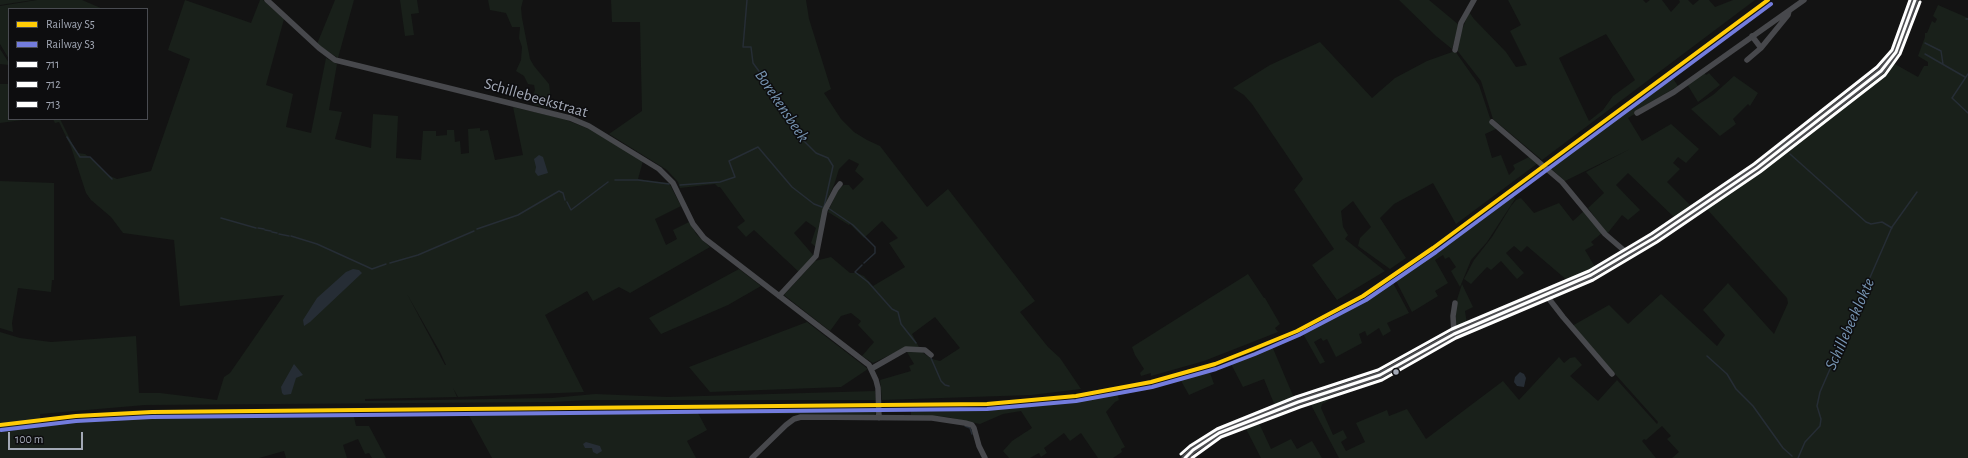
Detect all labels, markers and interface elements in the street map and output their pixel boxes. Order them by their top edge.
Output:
legend [8,8,148,120]
text: Railway S5 [46,18,95,30]
text: Railway S3 [46,38,95,50]
text: 711 [46,58,59,70]
water label: Borekensbeek [750,66,814,146]
street label: Schillebeekstraat [482,74,590,122]
text: 712 [46,78,61,90]
text: 713 [46,98,60,110]
water label: Schillebeeklokte [1821,275,1879,373]
unlabelled marker [1391,367,1401,377]
scale bar [10,424,85,450]
text: 100 m [15,433,43,445]

